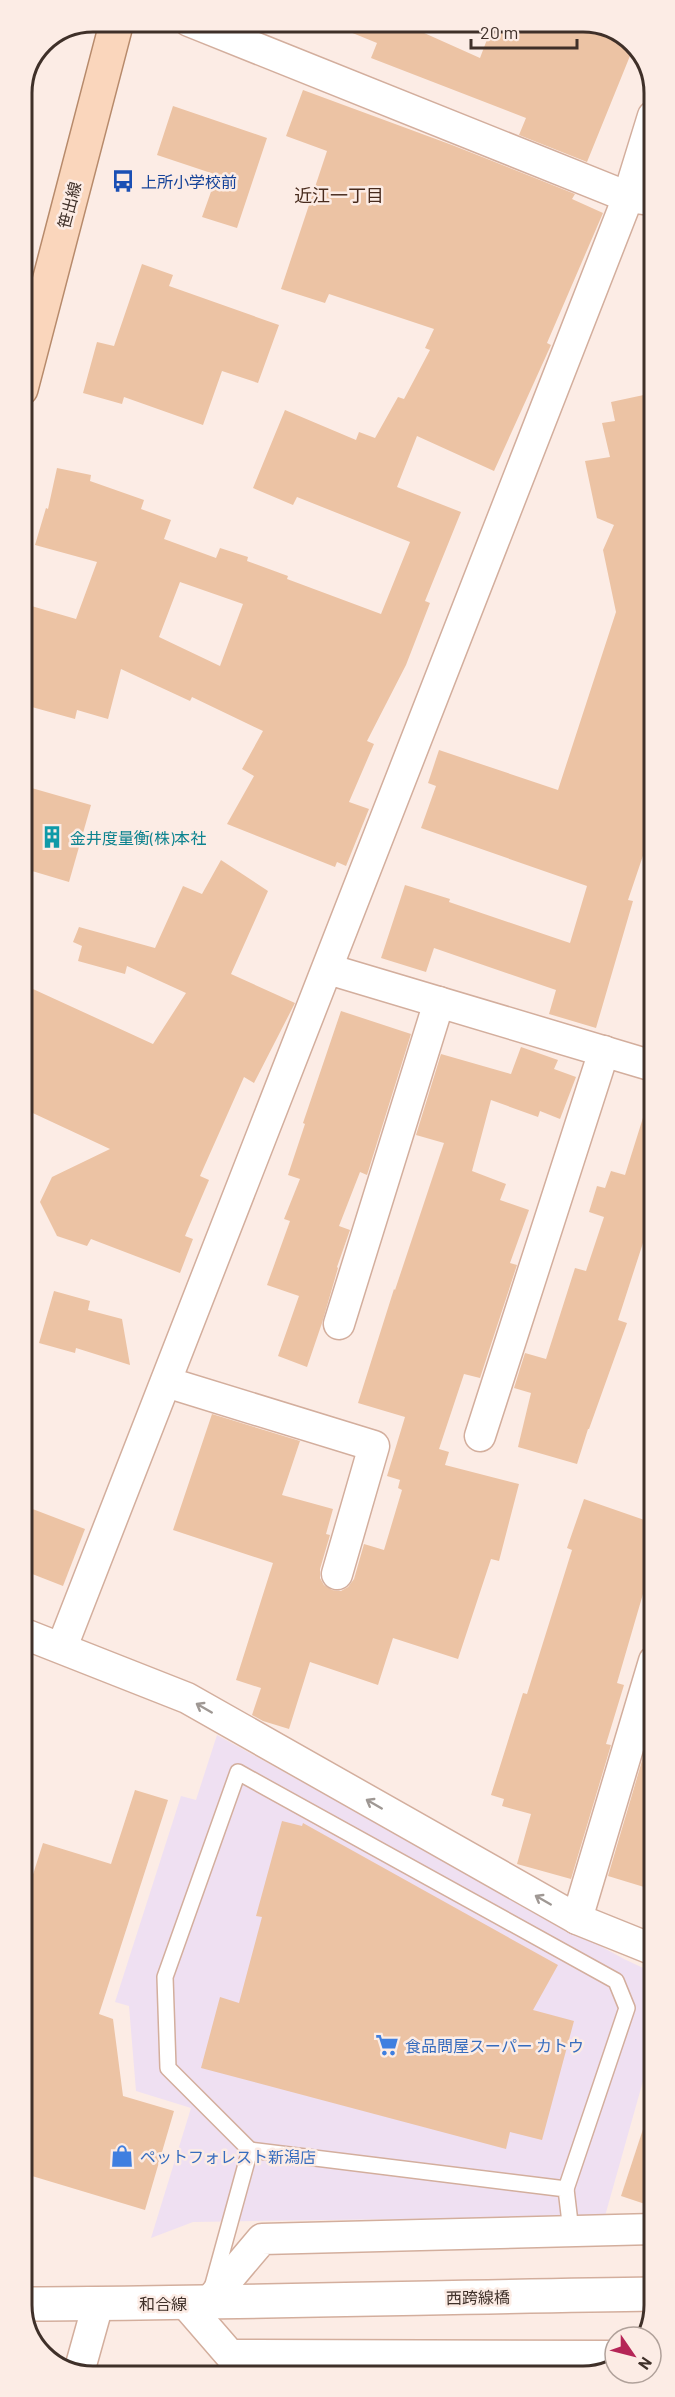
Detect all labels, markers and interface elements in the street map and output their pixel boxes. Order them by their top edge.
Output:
scale bar [471,12,578,50]
text: 20 m [480,21,518,43]
bus stop icon: 上所小学校前 [110,168,136,194]
place label: 上所小学校前 [141,172,237,191]
street label: 笹出線 [54,179,84,231]
district label: 近江一丁目 [294,184,384,206]
building icon: 金井度量衡(株)本社 [39,824,65,850]
place label: 金井度量衡(株)本社 [70,828,206,847]
one-way arrow [196,1701,213,1713]
one-way arrow [366,1797,383,1809]
one-way arrow [535,1894,552,1906]
supermarket icon: 食品問屋スーパー カトウ [374,2032,400,2058]
place label: 食品問屋スーパー カトウ [405,2036,584,2055]
shop icon: ペットフォレスト新潟店 [109,2143,135,2169]
place label: ペットフォレスト新潟店 [140,2147,316,2166]
street label: 西跨線橋 [446,2287,510,2307]
street label: 和合線 [139,2294,187,2313]
north arrow [603,2325,663,2385]
text: N [635,2354,657,2374]

